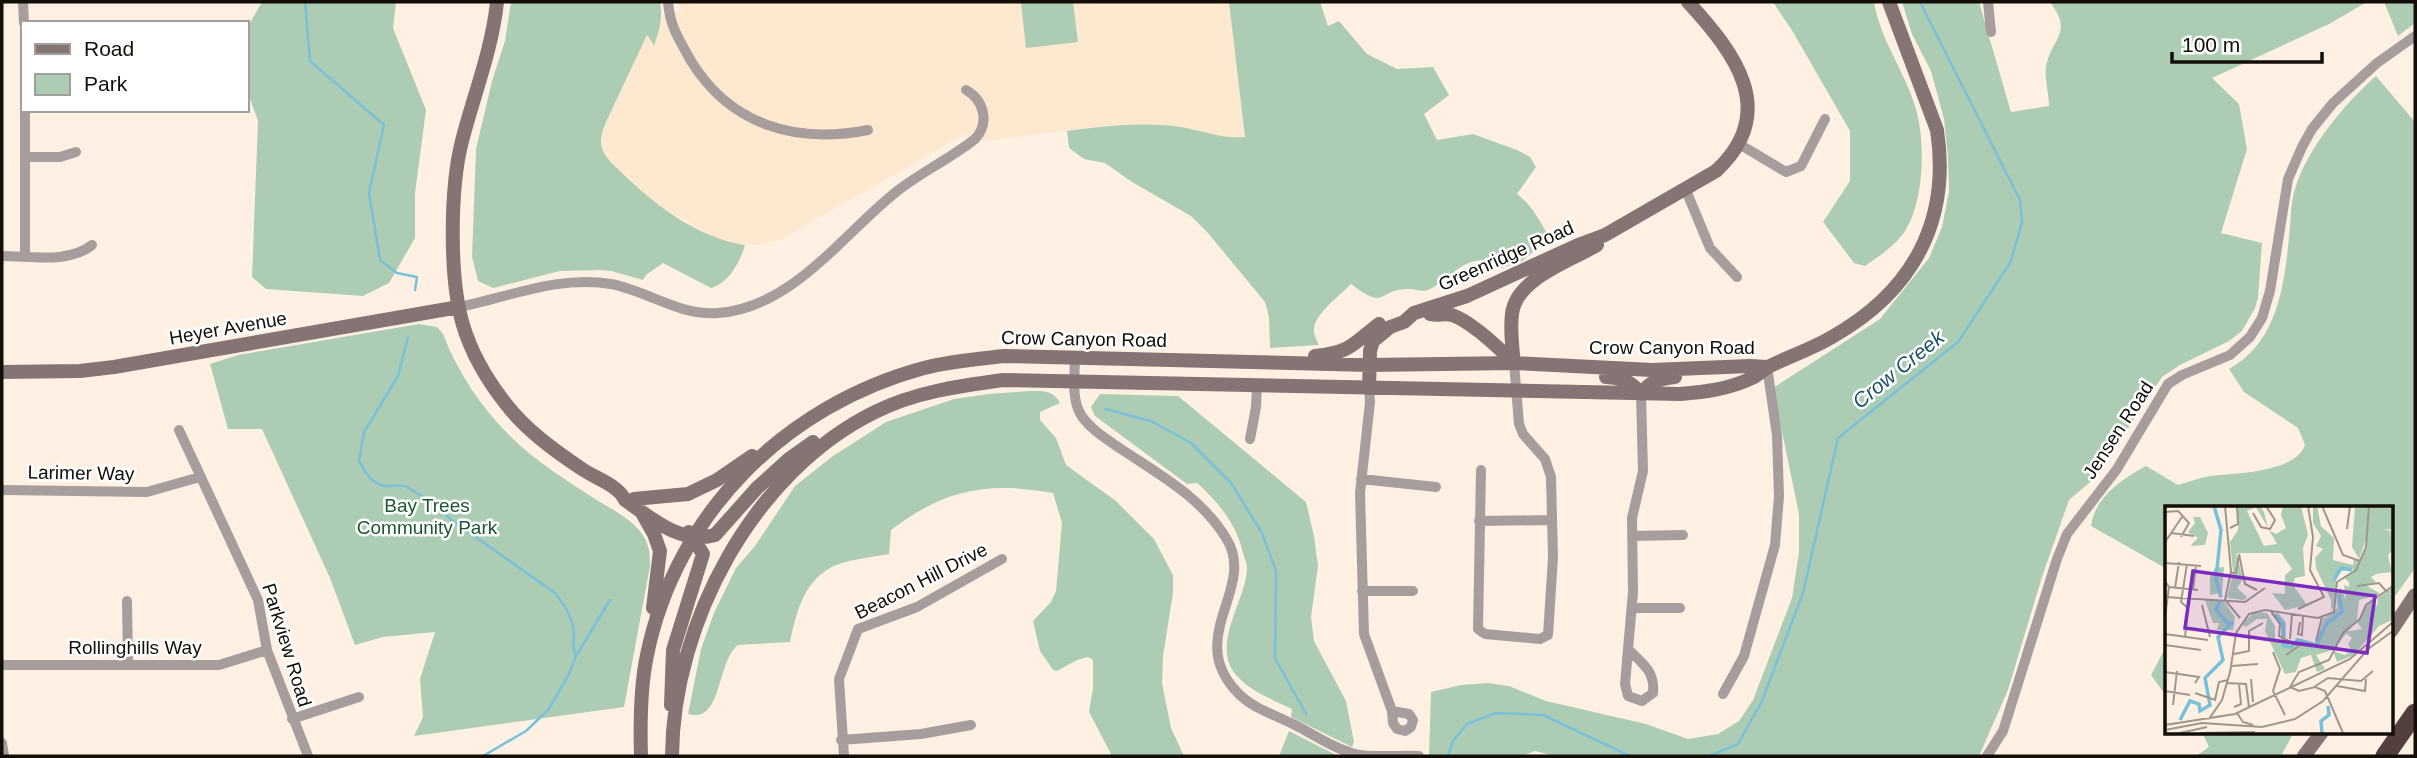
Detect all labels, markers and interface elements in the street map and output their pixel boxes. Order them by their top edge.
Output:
legend [21,21,248,112]
scale bar [2172,21,2322,65]
text: 100 m [2182,33,2240,56]
text: Road [84,37,134,60]
text: Park [84,72,128,95]
street label: Greenridge Road [1435,217,1577,295]
street label: Heyer Avenue [168,307,288,349]
water label: Crow Creek [1848,324,1949,413]
street label: Crow Canyon Road [1001,327,1167,351]
street label: Crow Canyon Road [1589,337,1755,358]
street label: Jensen Road [2079,377,2157,483]
street label: Larimer Way [27,462,135,484]
park label: Bay Trees Community Park [357,495,498,538]
inset map [2165,506,2392,734]
street label: Beacon Hill Drive [851,539,991,623]
street label: Parkview Road [258,581,316,709]
street label: Rollinghills Way [68,637,202,658]

